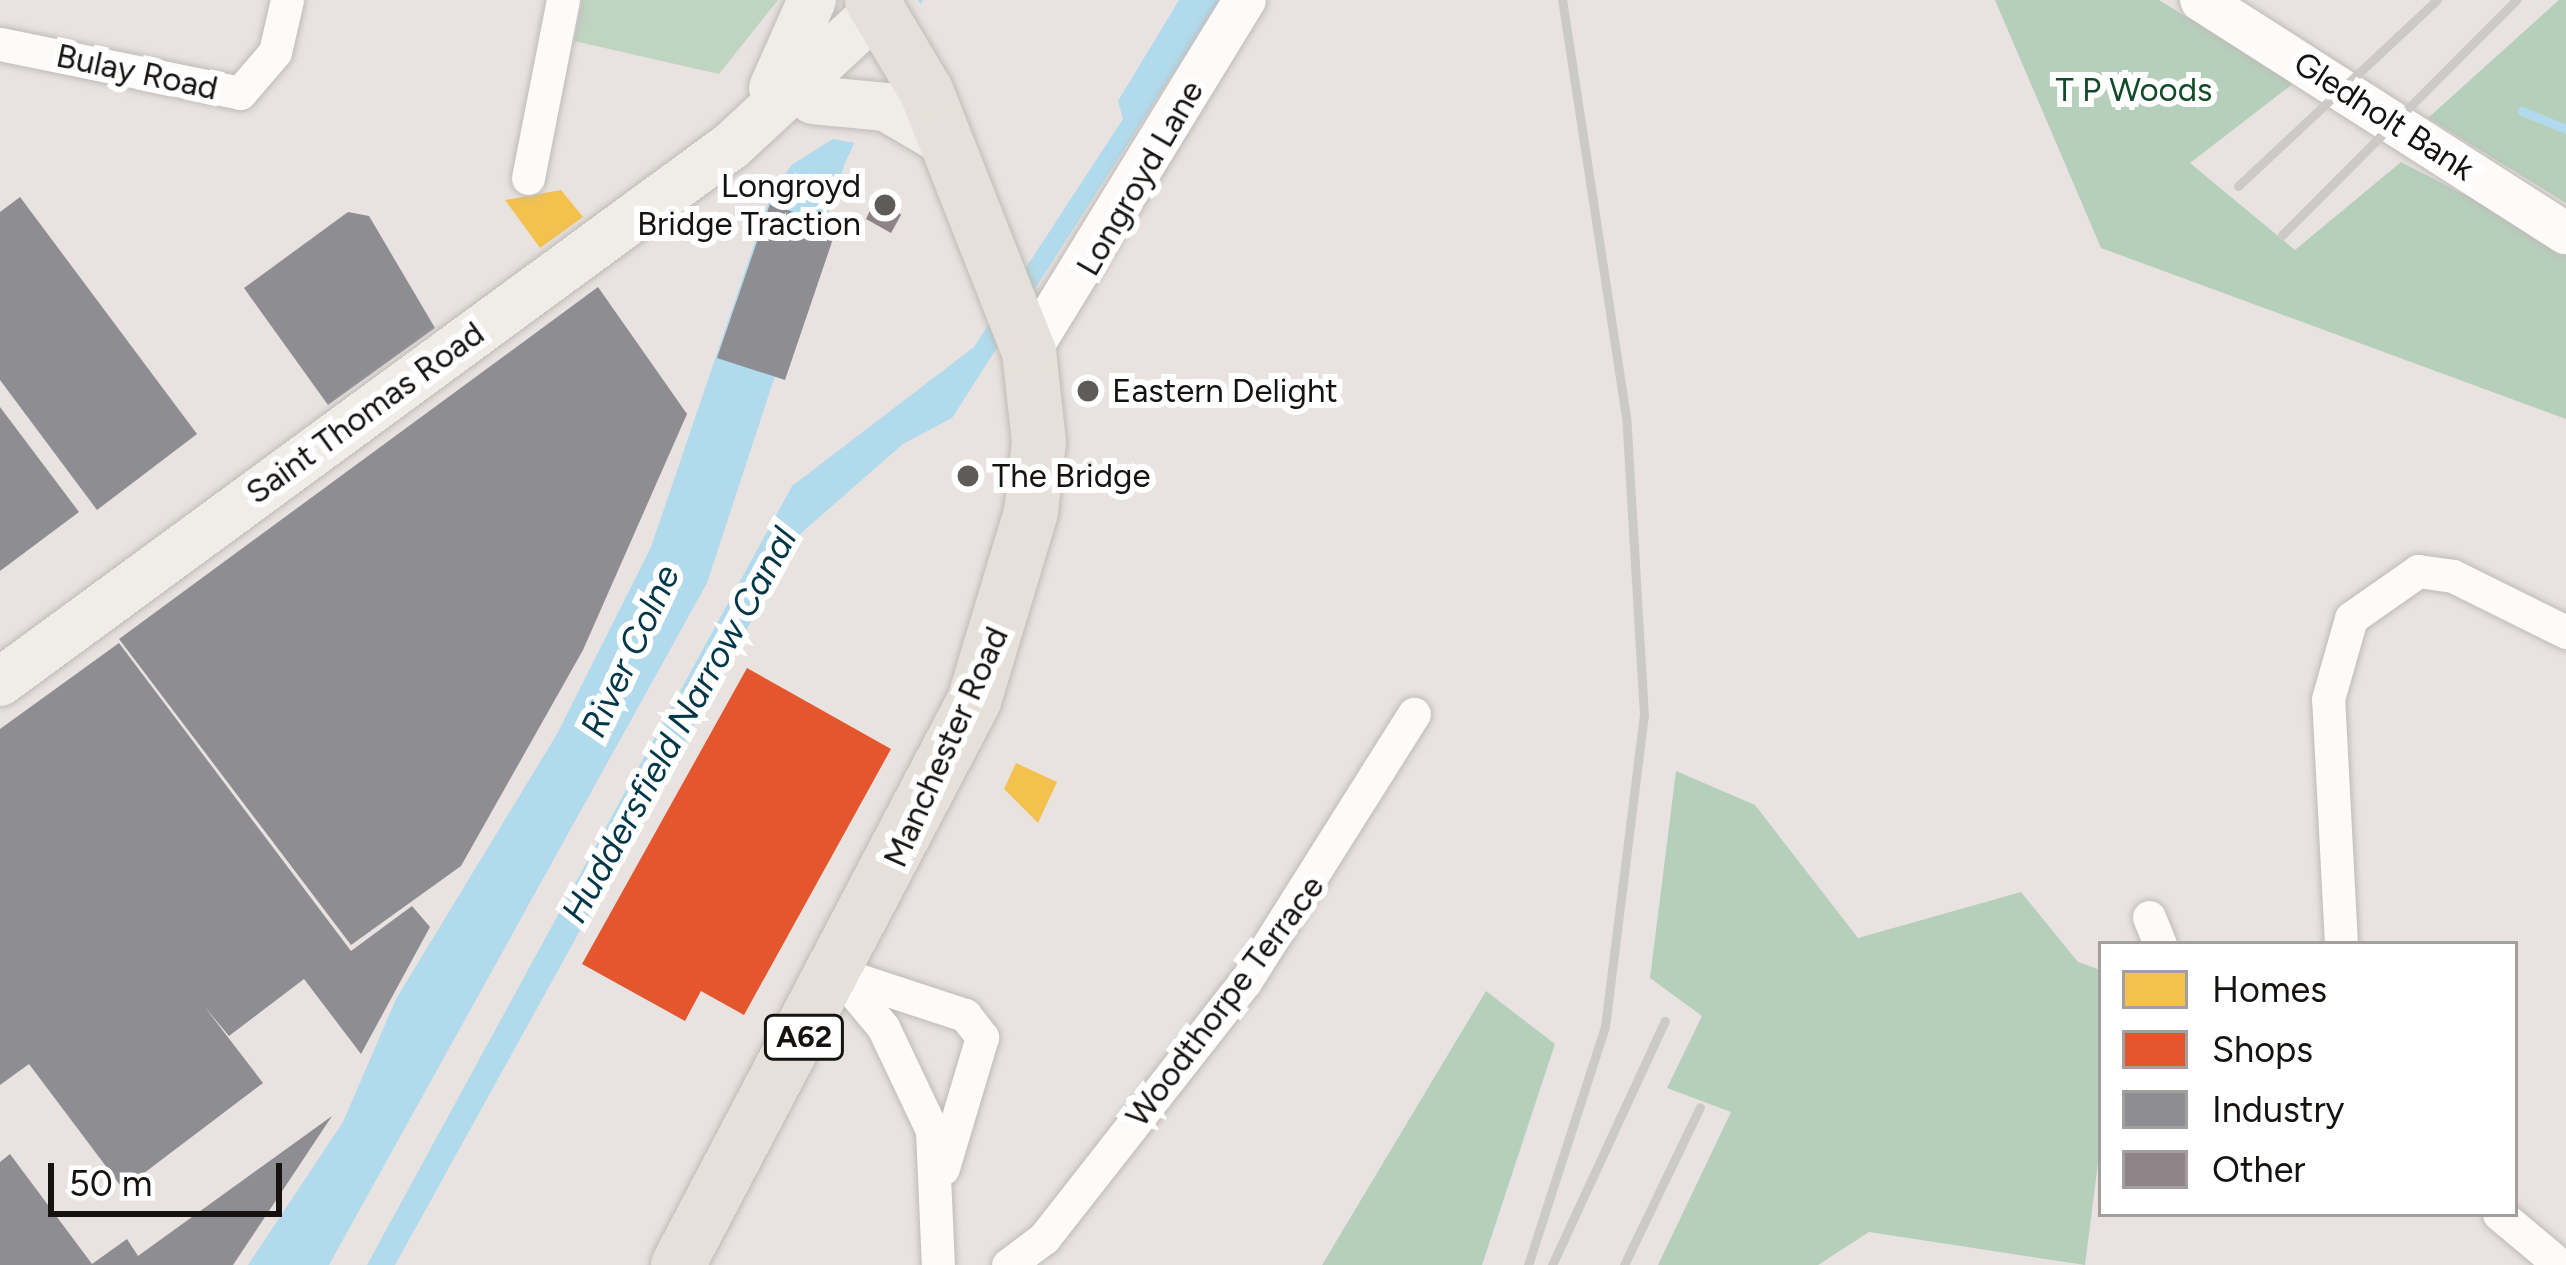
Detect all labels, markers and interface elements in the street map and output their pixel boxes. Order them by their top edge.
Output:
street label: Bulay Road [53,36,221,108]
street label: Gledholt Bank [2287,43,2481,189]
park label: T P Woods [2056,70,2212,110]
street label: Longroyd Lane [1068,73,1212,283]
place label: Longroyd Bridge Traction [637,166,861,244]
marker: Longroyd Bridge Traction [872,192,898,218]
street label: Saint Thomas Road [238,314,492,512]
place label: Eastern Delight [1112,371,1338,411]
marker: Eastern Delight [1075,378,1101,404]
place label: The Bridge [992,456,1150,496]
marker: The Bridge [955,463,981,489]
water label: Huddersfield Narrow Canal [552,520,806,930]
water label: River Colne [571,558,689,744]
street label: Manchester Road [875,621,1017,873]
street label: Woodthorpe Terrace [1118,868,1332,1134]
legend [2098,941,2518,1217]
text: Homes [2212,968,2327,1011]
road number: A62 [762,1013,846,1061]
text: Shops [2212,1028,2313,1071]
text: Industry [2212,1088,2345,1131]
scale bar [54,1139,288,1213]
text: Other [2212,1148,2305,1191]
text: 50 m [69,1162,152,1205]

